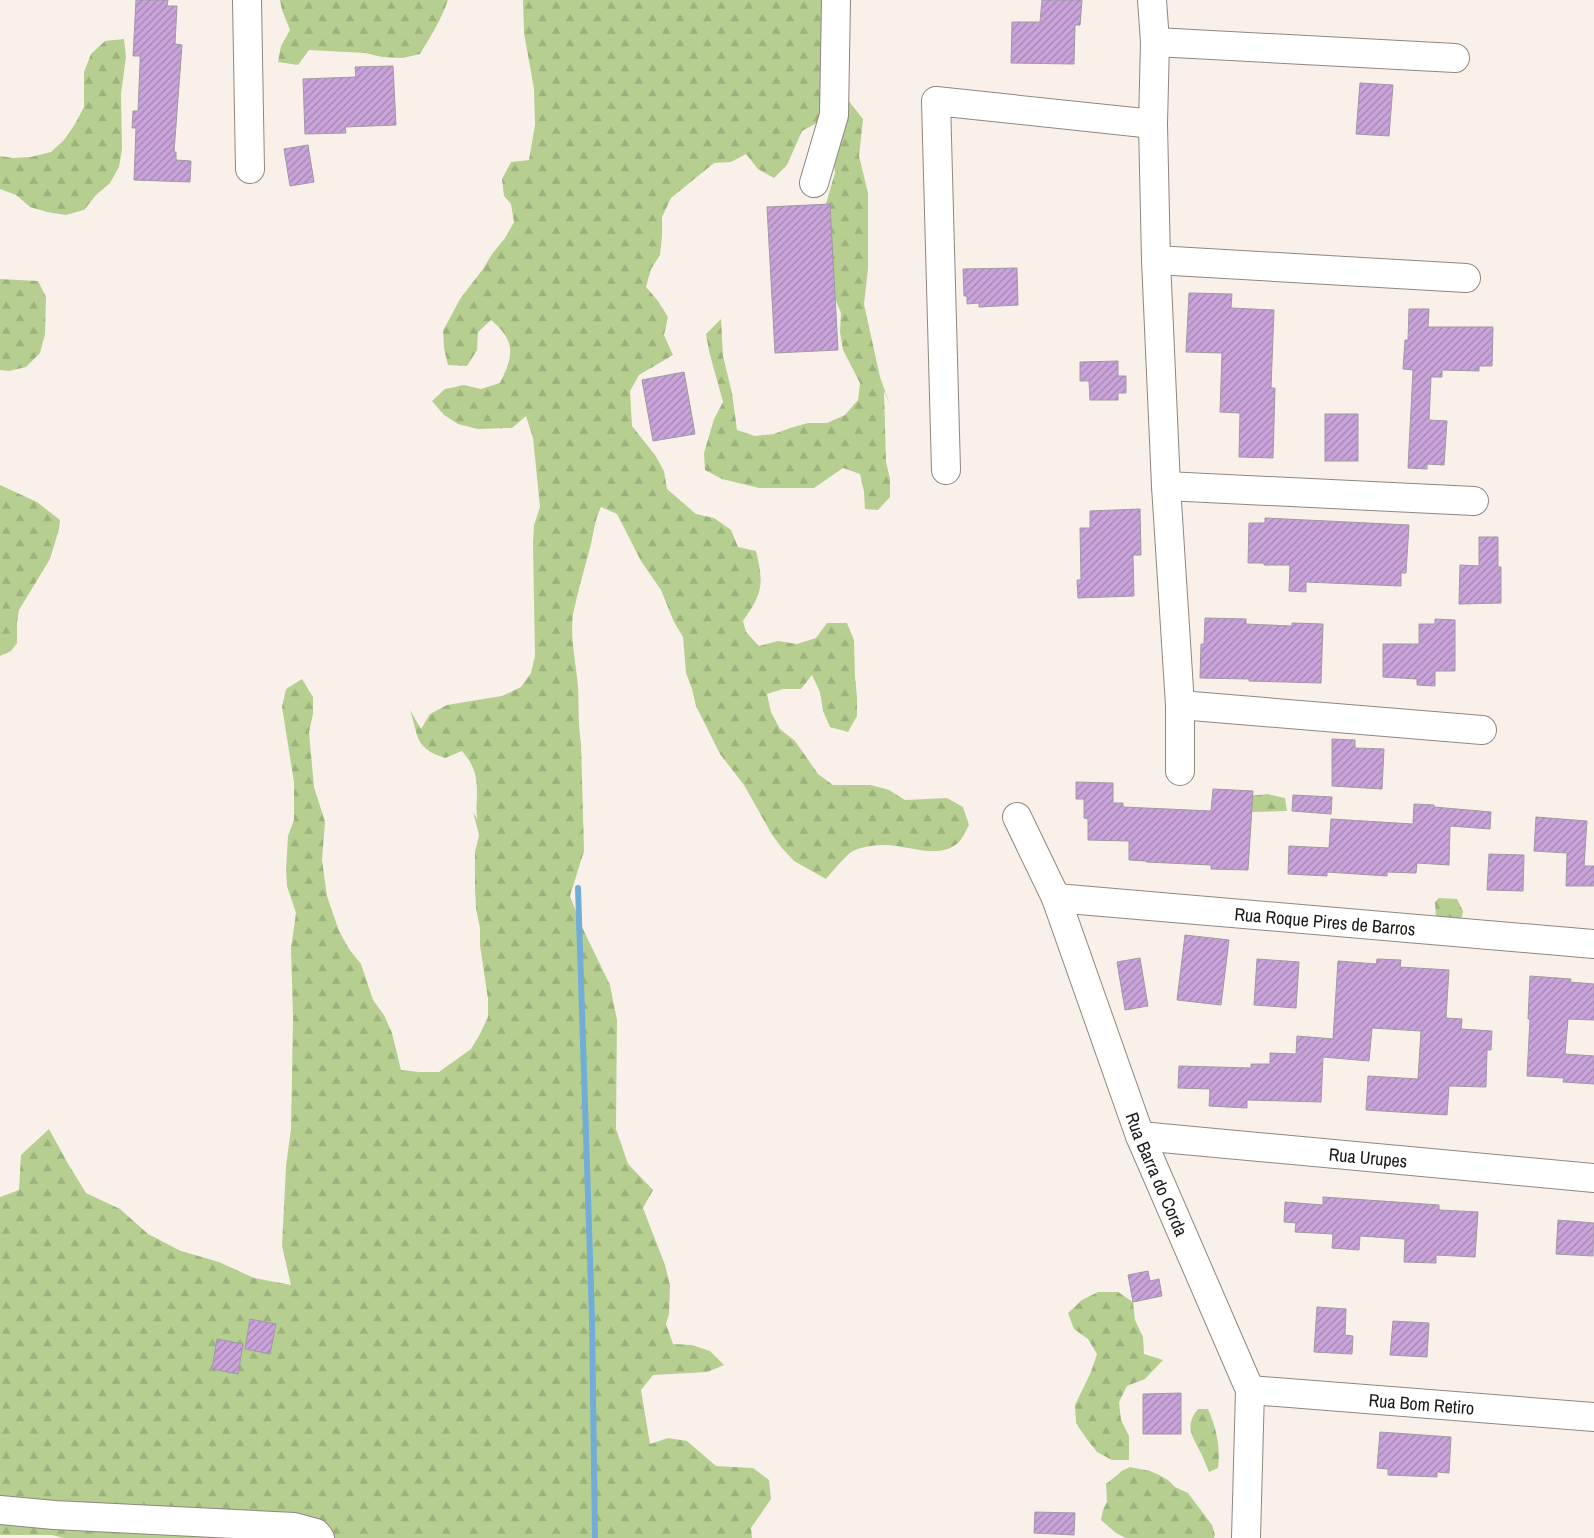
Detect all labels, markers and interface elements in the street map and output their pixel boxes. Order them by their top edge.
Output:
street label: Rua Roque Pires de Barros [1234,901,1417,941]
street label: Rua Barra do Corda [1120,1109,1194,1240]
street label: Rua Urupes [1328,1141,1408,1173]
street label: Rua Bom Retiro [1368,1387,1475,1420]

